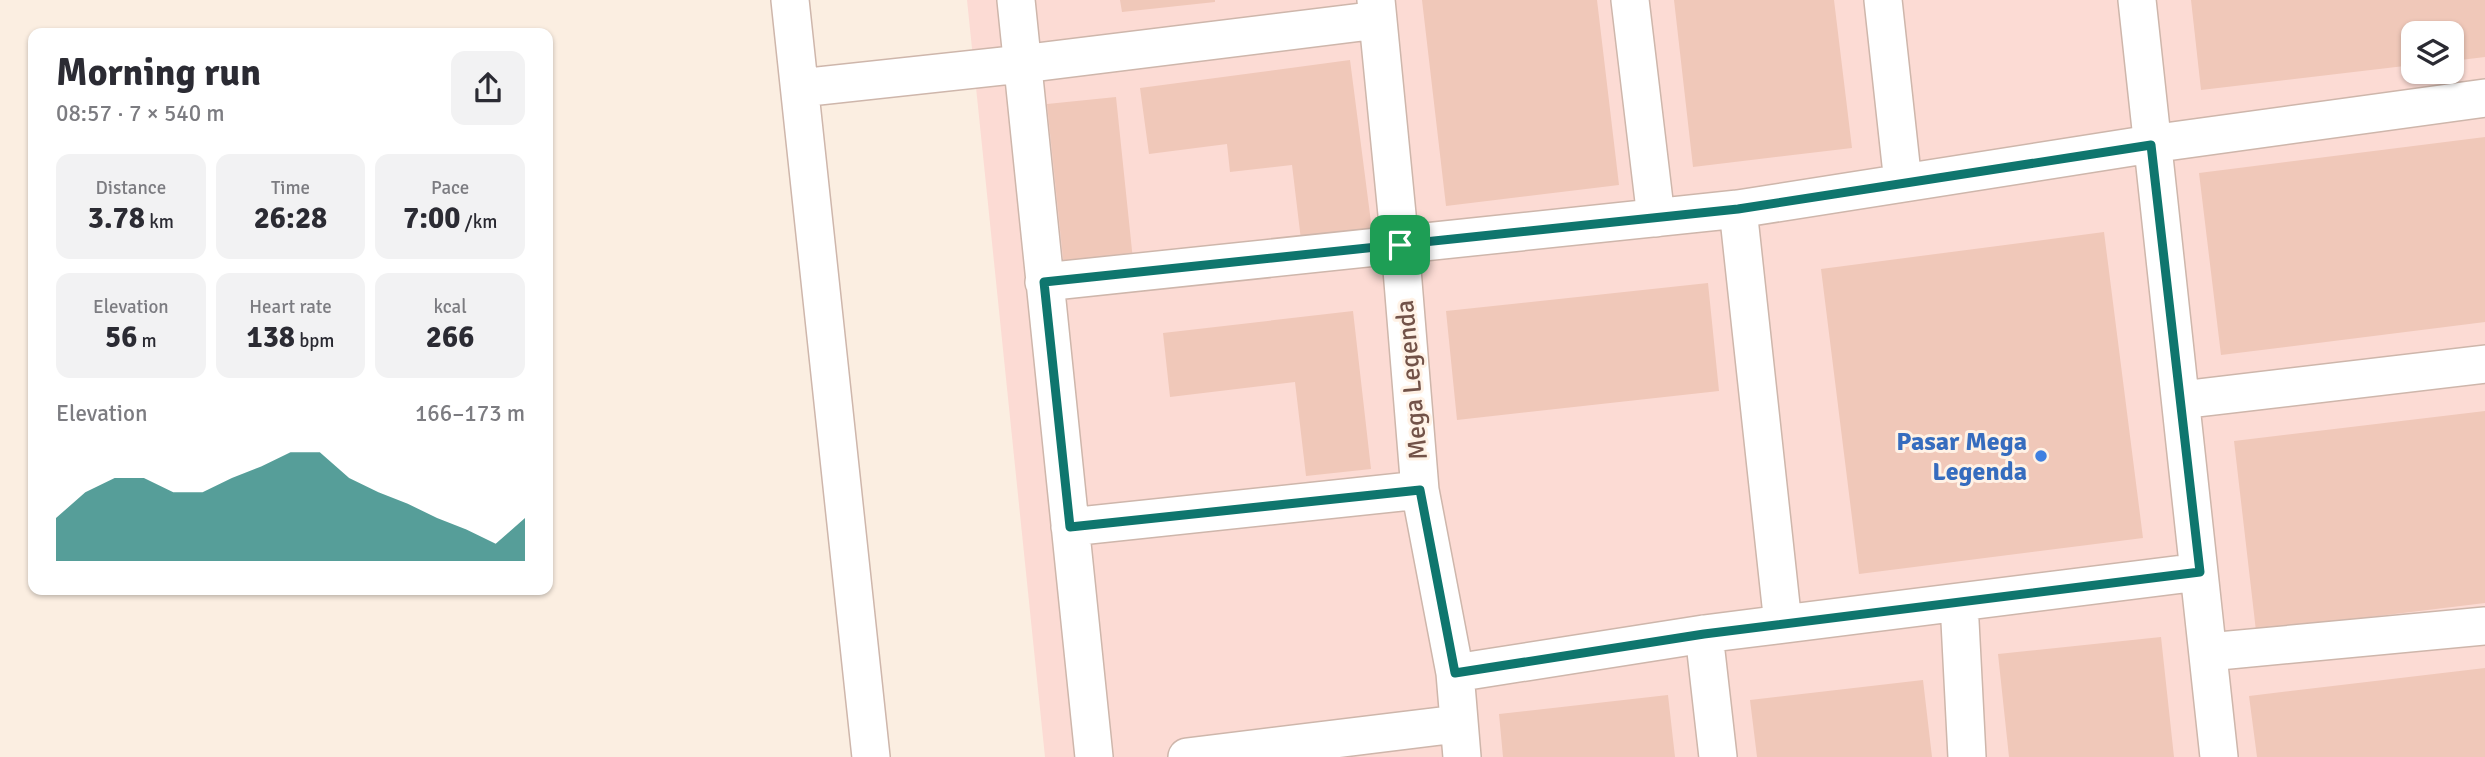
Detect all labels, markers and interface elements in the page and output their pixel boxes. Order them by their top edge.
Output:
map controls [2401,21,2464,84]
button: layers [2401,21,2464,84]
text: Morning run [56,49,261,96]
button: share [451,51,525,125]
text: 08:57 · 7 × 540 m [56,99,225,128]
text: Distance [95,176,166,200]
text: Time [271,176,310,200]
text: Pace [431,176,469,200]
text: 3.78 [88,200,145,237]
text: 26:28 [254,200,327,237]
text: 7:00 [403,200,460,237]
text: km [145,210,174,234]
text: /km [460,210,497,234]
pin [1370,215,1430,275]
icon: arrive [1381,226,1419,264]
text: Elevation [93,295,169,319]
text: Heart rate [249,295,332,319]
text: kcal [434,295,467,319]
street label: Mega Legenda [1389,299,1435,461]
text: 56 [105,319,137,356]
text: 138 [246,319,295,356]
text: 266 [426,319,474,356]
text: m [137,329,157,353]
text: bpm [295,329,335,353]
text: Elevation [56,399,148,428]
text: 166–173 m [415,399,525,428]
place label: Pasar Mega Legenda [1896,426,2027,488]
marker: Pasar Mega Legenda [2033,448,2049,464]

